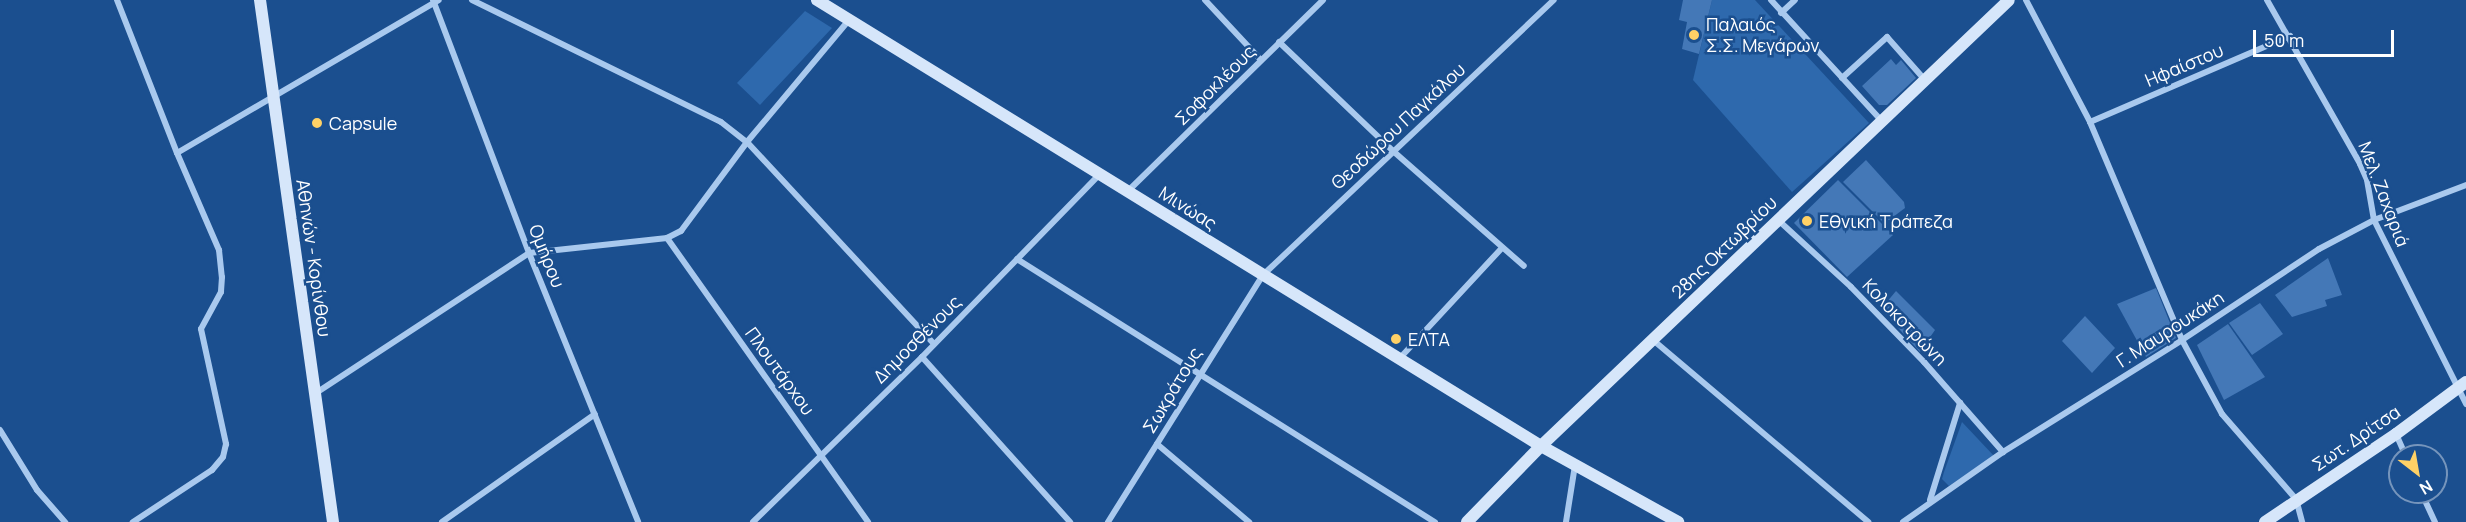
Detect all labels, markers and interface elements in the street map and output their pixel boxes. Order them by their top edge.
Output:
place label: Παλαιός Σ.Σ. Μεγάρων [1706,14,1819,57]
scale bar [2256,18,2397,56]
marker: Παλαιός Σ.Σ. Μεγάρων [1687,28,1701,42]
text: 50 m [2264,28,2304,52]
street label: Ηφαίστου [2142,39,2226,91]
street label: Σοφοκλέους [1170,40,1260,130]
street label: Θεοδώρου Παγκάλου [1327,58,1469,194]
place label: Capsule [329,112,397,134]
marker: Capsule [310,116,324,130]
street label: Μελ. Ζαχαριά [2354,138,2414,250]
street label: Αθηνών - Κορίνθου [292,178,336,338]
street label: Μινώας [1155,182,1221,234]
street label: 28ης Οκτωβρίου [1667,191,1781,303]
place label: Εθνική Τράπεζα [1819,210,1953,232]
marker: Εθνική Τράπεζα [1800,214,1814,228]
street label: Ομήρου [525,221,569,291]
street label: Κολοκοτρώνη [1858,274,1952,370]
street label: Γ. Μαυρουκάκη [2112,286,2228,372]
street label: Δημοσθένους [869,291,965,387]
street label: Πλουτάρχου [741,323,819,419]
place label: ΕΛΤΑ [1408,328,1450,350]
marker: ΕΛΤΑ [1389,332,1403,346]
street label: Σωκράτους [1138,343,1206,437]
street label: Σωτ. Δρίτσα [2308,401,2404,475]
north arrow [2388,444,2448,504]
text: N [2416,475,2437,500]

